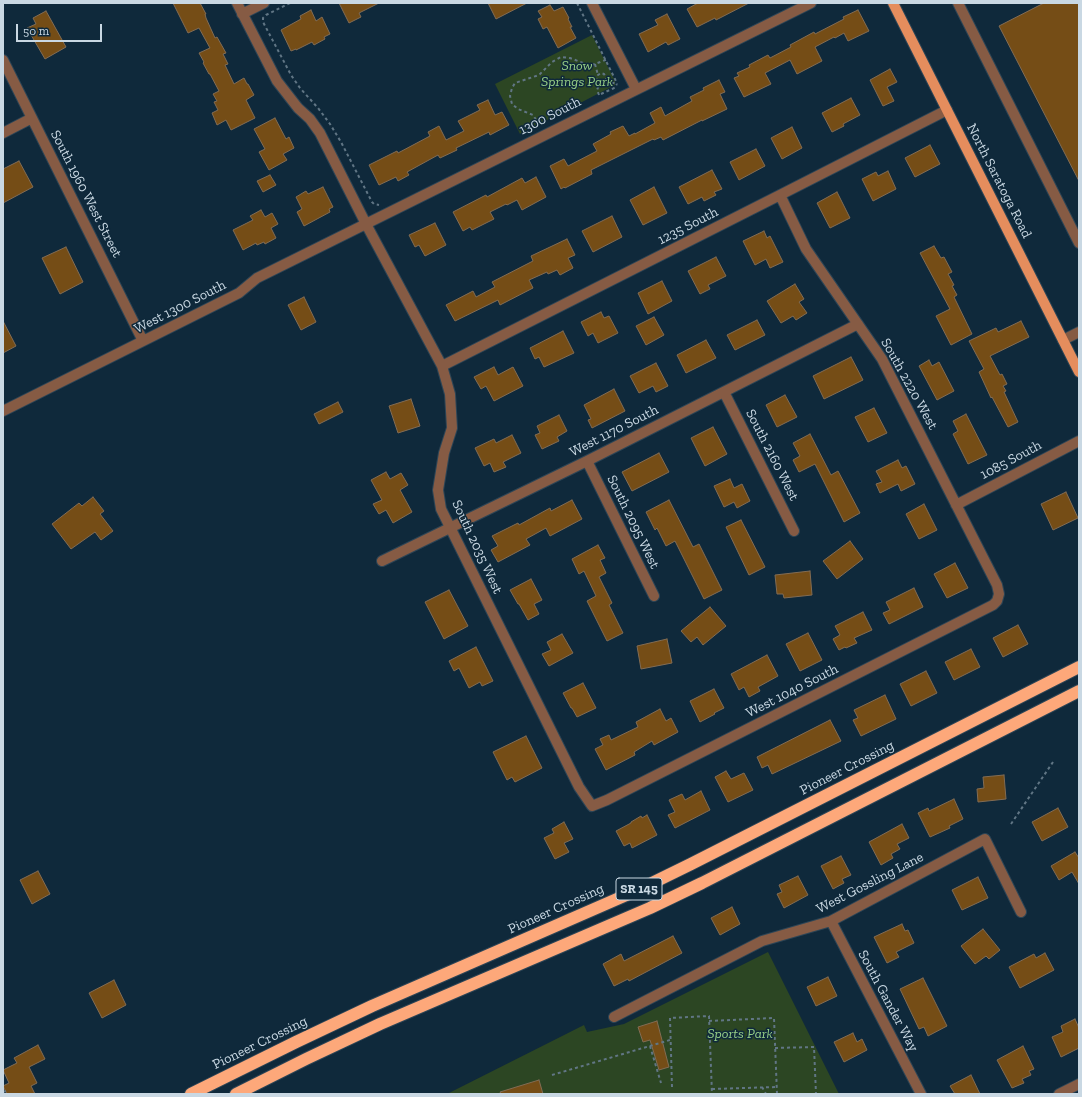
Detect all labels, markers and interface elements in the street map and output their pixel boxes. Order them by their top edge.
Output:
scale bar [18,16,104,42]
text: 50 m [23,24,49,38]
park label: Snow Springs Park [541,58,613,90]
street label: 1300 South [516,93,584,139]
street label: North Saratoga Road [963,121,1035,241]
street label: South 1960 West Street [47,128,125,260]
street label: 1235 South [655,204,721,248]
street label: West 1300 South [131,277,229,337]
street label: South 2220 West [877,335,941,433]
street label: West 1170 South [567,401,661,461]
street label: South 2160 West [742,406,802,504]
street label: 1085 South [978,437,1044,483]
street label: South 2095 West [603,472,663,572]
street label: South 2035 West [448,497,506,597]
street label: West 1040 South [743,661,841,721]
street label: Pioneer Crossing [797,737,897,799]
street label: West Gossling Lane [814,849,926,917]
road number: SR 145 [616,878,662,900]
street label: Pioneer Crossing [505,880,607,938]
street label: South Gander Way [854,947,922,1055]
street label: Pioneer Crossing [210,1013,310,1073]
park label: Sports Park [707,1026,773,1042]

